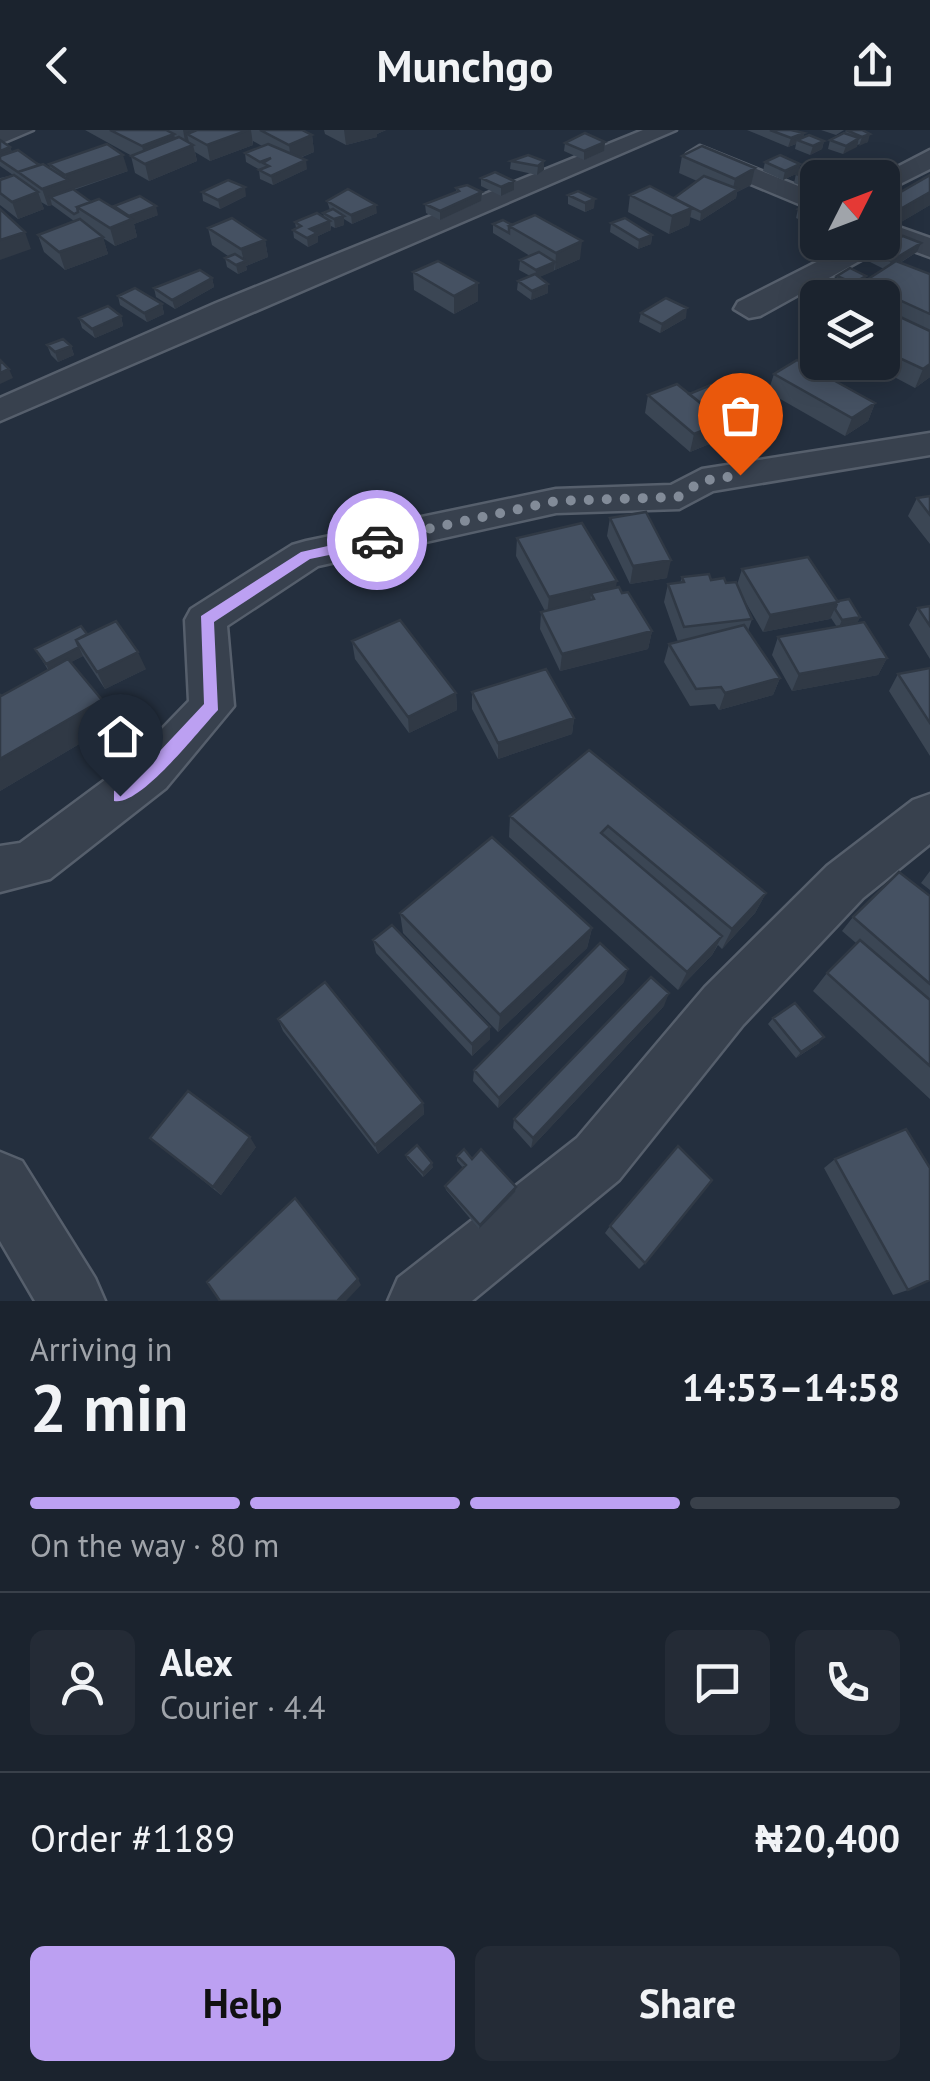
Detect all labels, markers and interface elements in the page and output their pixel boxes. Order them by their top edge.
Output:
text: Munchgo [376,36,554,94]
icon: back [30,38,85,93]
icon: share [845,38,900,93]
north arrow [800,160,900,260]
map controls [800,160,900,380]
button: layers [800,280,900,380]
pin [698,373,783,476]
icon: bag [713,388,768,443]
courier [327,490,427,590]
icon: car [350,513,405,568]
pin [78,694,163,797]
icon: home [93,709,148,764]
text: Arriving in [30,1328,172,1370]
text: 14:53–14:58 [682,1362,900,1411]
text: 2 min [30,1365,189,1449]
text: On the way · 80 m [30,1524,279,1566]
button: person [30,1630,135,1735]
button: chat [665,1630,770,1735]
button: phone [795,1630,900,1735]
text: Alex [160,1637,233,1686]
text: Courier · 4.4 [160,1686,326,1728]
text: Order #1189 [30,1813,235,1862]
text: ₦20,400 [755,1813,900,1862]
button: Help [30,1946,455,2061]
button: Share [475,1946,900,2061]

